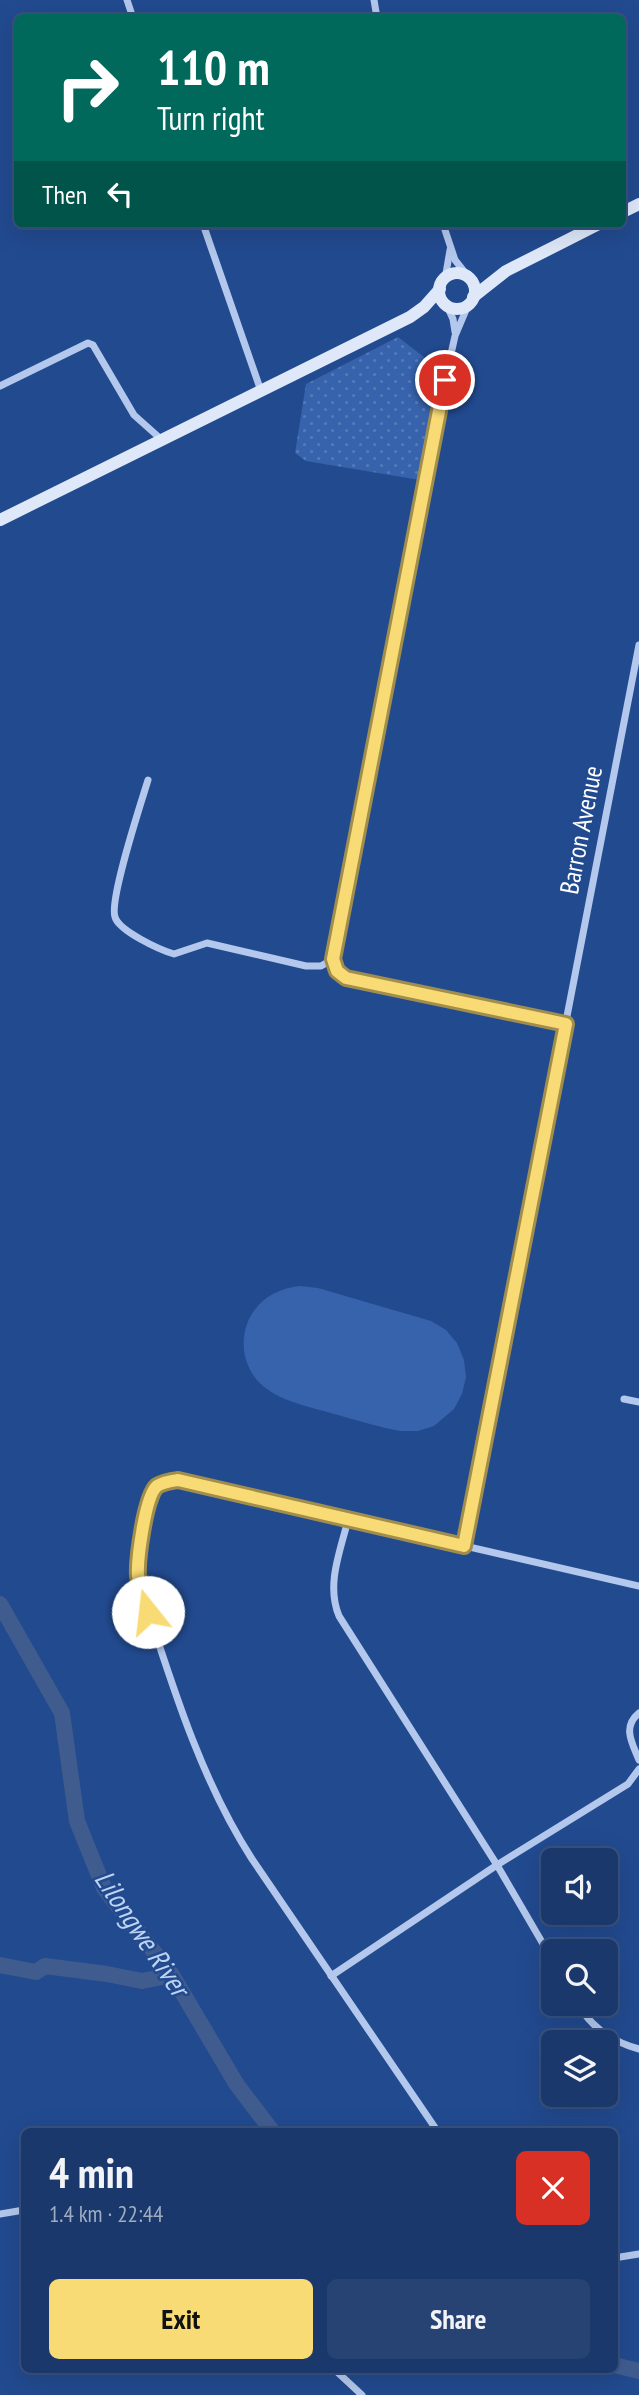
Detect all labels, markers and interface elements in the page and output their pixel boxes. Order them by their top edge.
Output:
text: 110 m [157,35,270,99]
icon: right [42,42,133,133]
text: Turn right [157,97,265,139]
icon: left [101,175,139,213]
text: Then [42,178,87,211]
pin [415,350,475,410]
icon: arrive [426,361,464,399]
street label: Barron Avenue [552,763,609,897]
position arrow [111,1575,185,1649]
map controls [541,1848,618,2107]
button: sound [541,1848,618,1925]
water label: Lilongwe River [87,1863,200,2006]
button: search [541,1939,618,2016]
button: layers [541,2030,618,2107]
text: 4 min [49,2145,134,2200]
button: close [516,2151,590,2225]
text: 1.4 km · 22:44 [49,2199,163,2228]
button: Exit [49,2279,313,2359]
button: Share [327,2279,590,2359]

